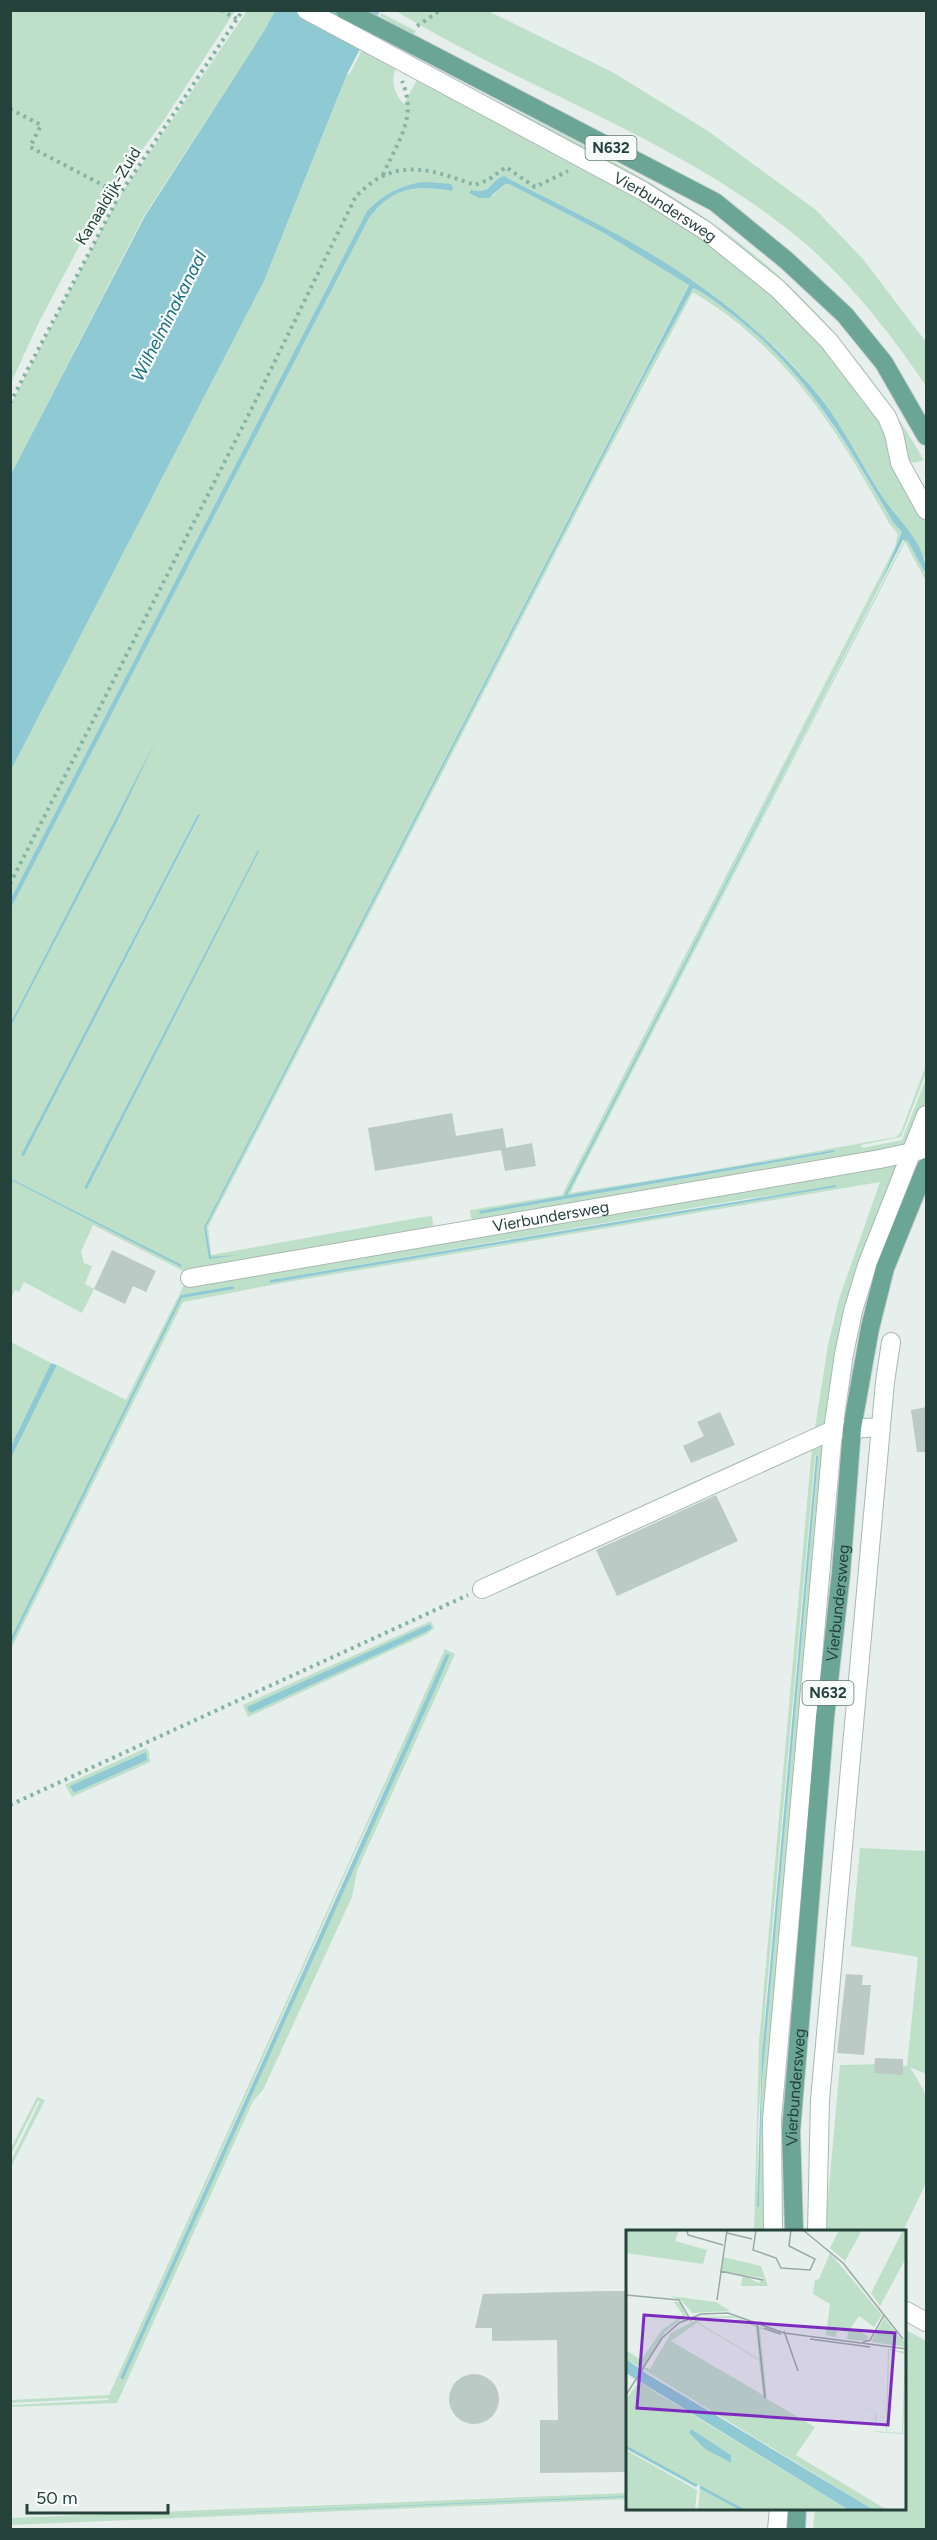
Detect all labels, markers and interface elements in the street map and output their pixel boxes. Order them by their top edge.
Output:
road number: N632 [586,136,636,160]
street label: Kanaaldijk-Zuid [71,144,145,248]
street label: Vierbundersweg [611,168,721,246]
water label: Wilhelminakanaal [127,246,212,385]
street label: Vierbundersweg [491,1196,610,1235]
street label: Vierbundersweg [822,1544,853,1663]
road number: N632 [802,1681,854,1705]
street label: Vierbundersweg [782,2028,809,2146]
inset map [626,2230,907,2510]
scale bar [27,2477,168,2515]
text: 50 m [36,2487,78,2509]

